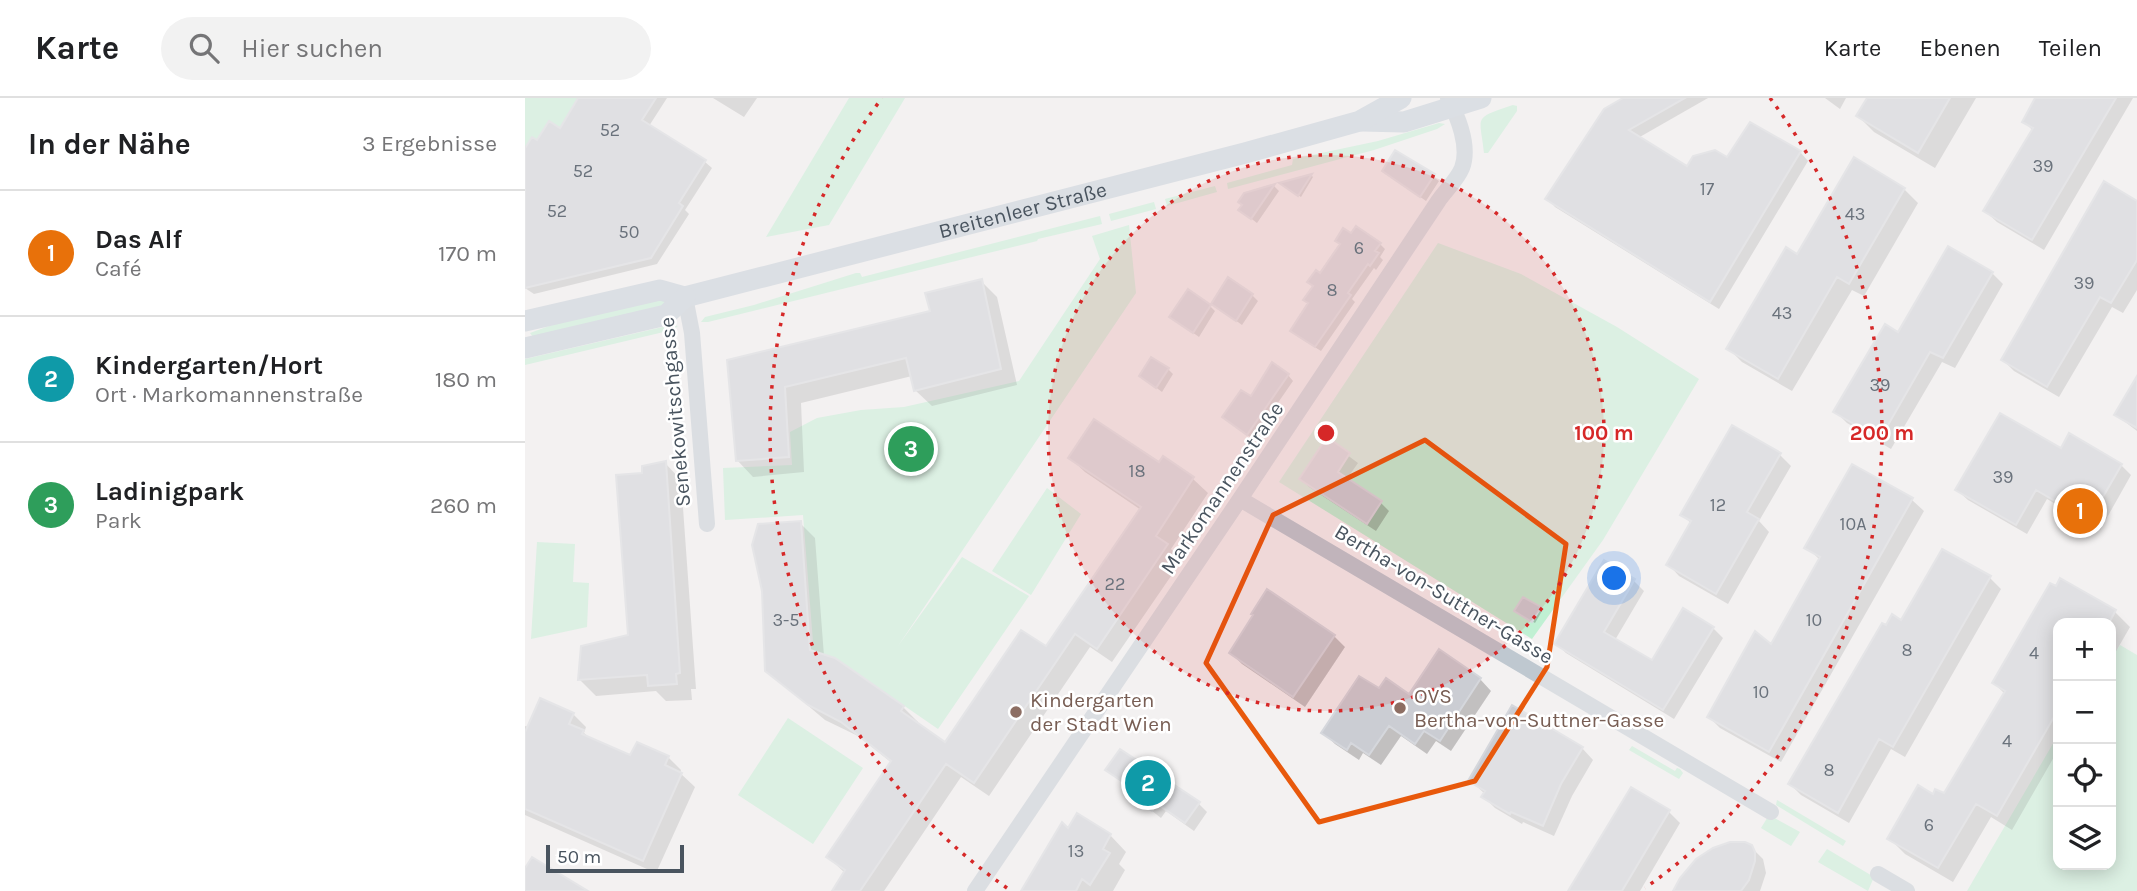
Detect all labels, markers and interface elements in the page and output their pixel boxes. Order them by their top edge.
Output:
search box [161,17,651,80]
text: Karte [35,29,119,67]
icon: search [185,29,223,67]
text: Hier suchen [241,33,383,64]
text: Karte [1824,34,1881,62]
text: Ebenen [1919,34,2001,62]
text: Teilen [2039,34,2102,62]
house number: 52 [600,119,620,141]
text: In der Nähe [28,126,191,162]
text: 3 Ergebnisse [362,130,497,157]
house number: 39 [2032,155,2054,177]
house number: 52 [573,160,593,182]
street label: Breitenleer Straße [936,177,1109,243]
house number: 17 [1700,178,1715,200]
house number: 52 [547,200,567,222]
house number: 43 [1845,203,1865,225]
house number: 50 [619,221,639,243]
text: Das Alf [95,224,182,255]
house number: 6 [1354,237,1364,259]
text: 1 [47,240,55,267]
text: 170 m [438,240,497,267]
text: Café [95,255,141,282]
house number: 39 [2073,272,2095,294]
house number: 8 [1326,279,1338,301]
house number: 43 [1772,302,1792,324]
street label: Senekowitschgasse [655,316,695,508]
text: Kindergarten/Hort [95,350,323,381]
text: 2 [44,366,58,393]
text: 180 m [435,366,497,393]
house number: 39 [1869,374,1891,396]
text: Ort · Markomannenstraße [95,381,363,408]
street label: Markomannenstraße [1156,398,1288,578]
centre of rings [1314,421,1338,445]
text: 100 m [1574,421,1634,445]
text: 200 m [1850,421,1914,445]
pin: 3 [888,423,934,475]
house number: 18 [1128,460,1146,482]
house number: 39 [1992,466,2014,488]
text: Ladinigpark [95,476,244,507]
pin: 1 [2057,485,2103,537]
text: 3 [44,492,58,519]
text: 260 m [430,492,497,519]
house number: 12 [1710,494,1726,516]
text: Park [95,507,142,534]
house number: 10A [1840,513,1866,535]
street label: Bertha-von-Suttner-Gasse [1331,519,1557,669]
your location [1597,561,1631,595]
house number: 22 [1105,573,1125,595]
house number: 3-5 [772,609,800,631]
house number: 10 [1806,609,1822,631]
map controls [2053,618,2116,870]
button: + [2053,618,2116,681]
house number: 8 [1901,639,1913,661]
house number: 4 [2029,642,2039,664]
house number: 10 [1753,681,1769,703]
button: − [2053,681,2116,744]
place label: OVS Bertha-von-Suttner-Gasse [1414,684,1664,732]
place label: Kindergarten der Stadt Wien [1030,688,1172,736]
marker: OVS Bertha-von-Suttner-Gasse [1392,700,1408,716]
marker: Kindergarten der Stadt Wien [1008,704,1024,720]
house number: 4 [2002,730,2012,752]
button: locate [2053,744,2116,807]
pin: 2 [1125,757,1171,809]
house number: 8 [1823,759,1835,781]
button: layers [2053,807,2116,870]
house number: 6 [1924,814,1934,836]
house number: 13 [1068,840,1084,862]
scale bar [546,842,684,874]
text: 50 m [557,846,601,868]

